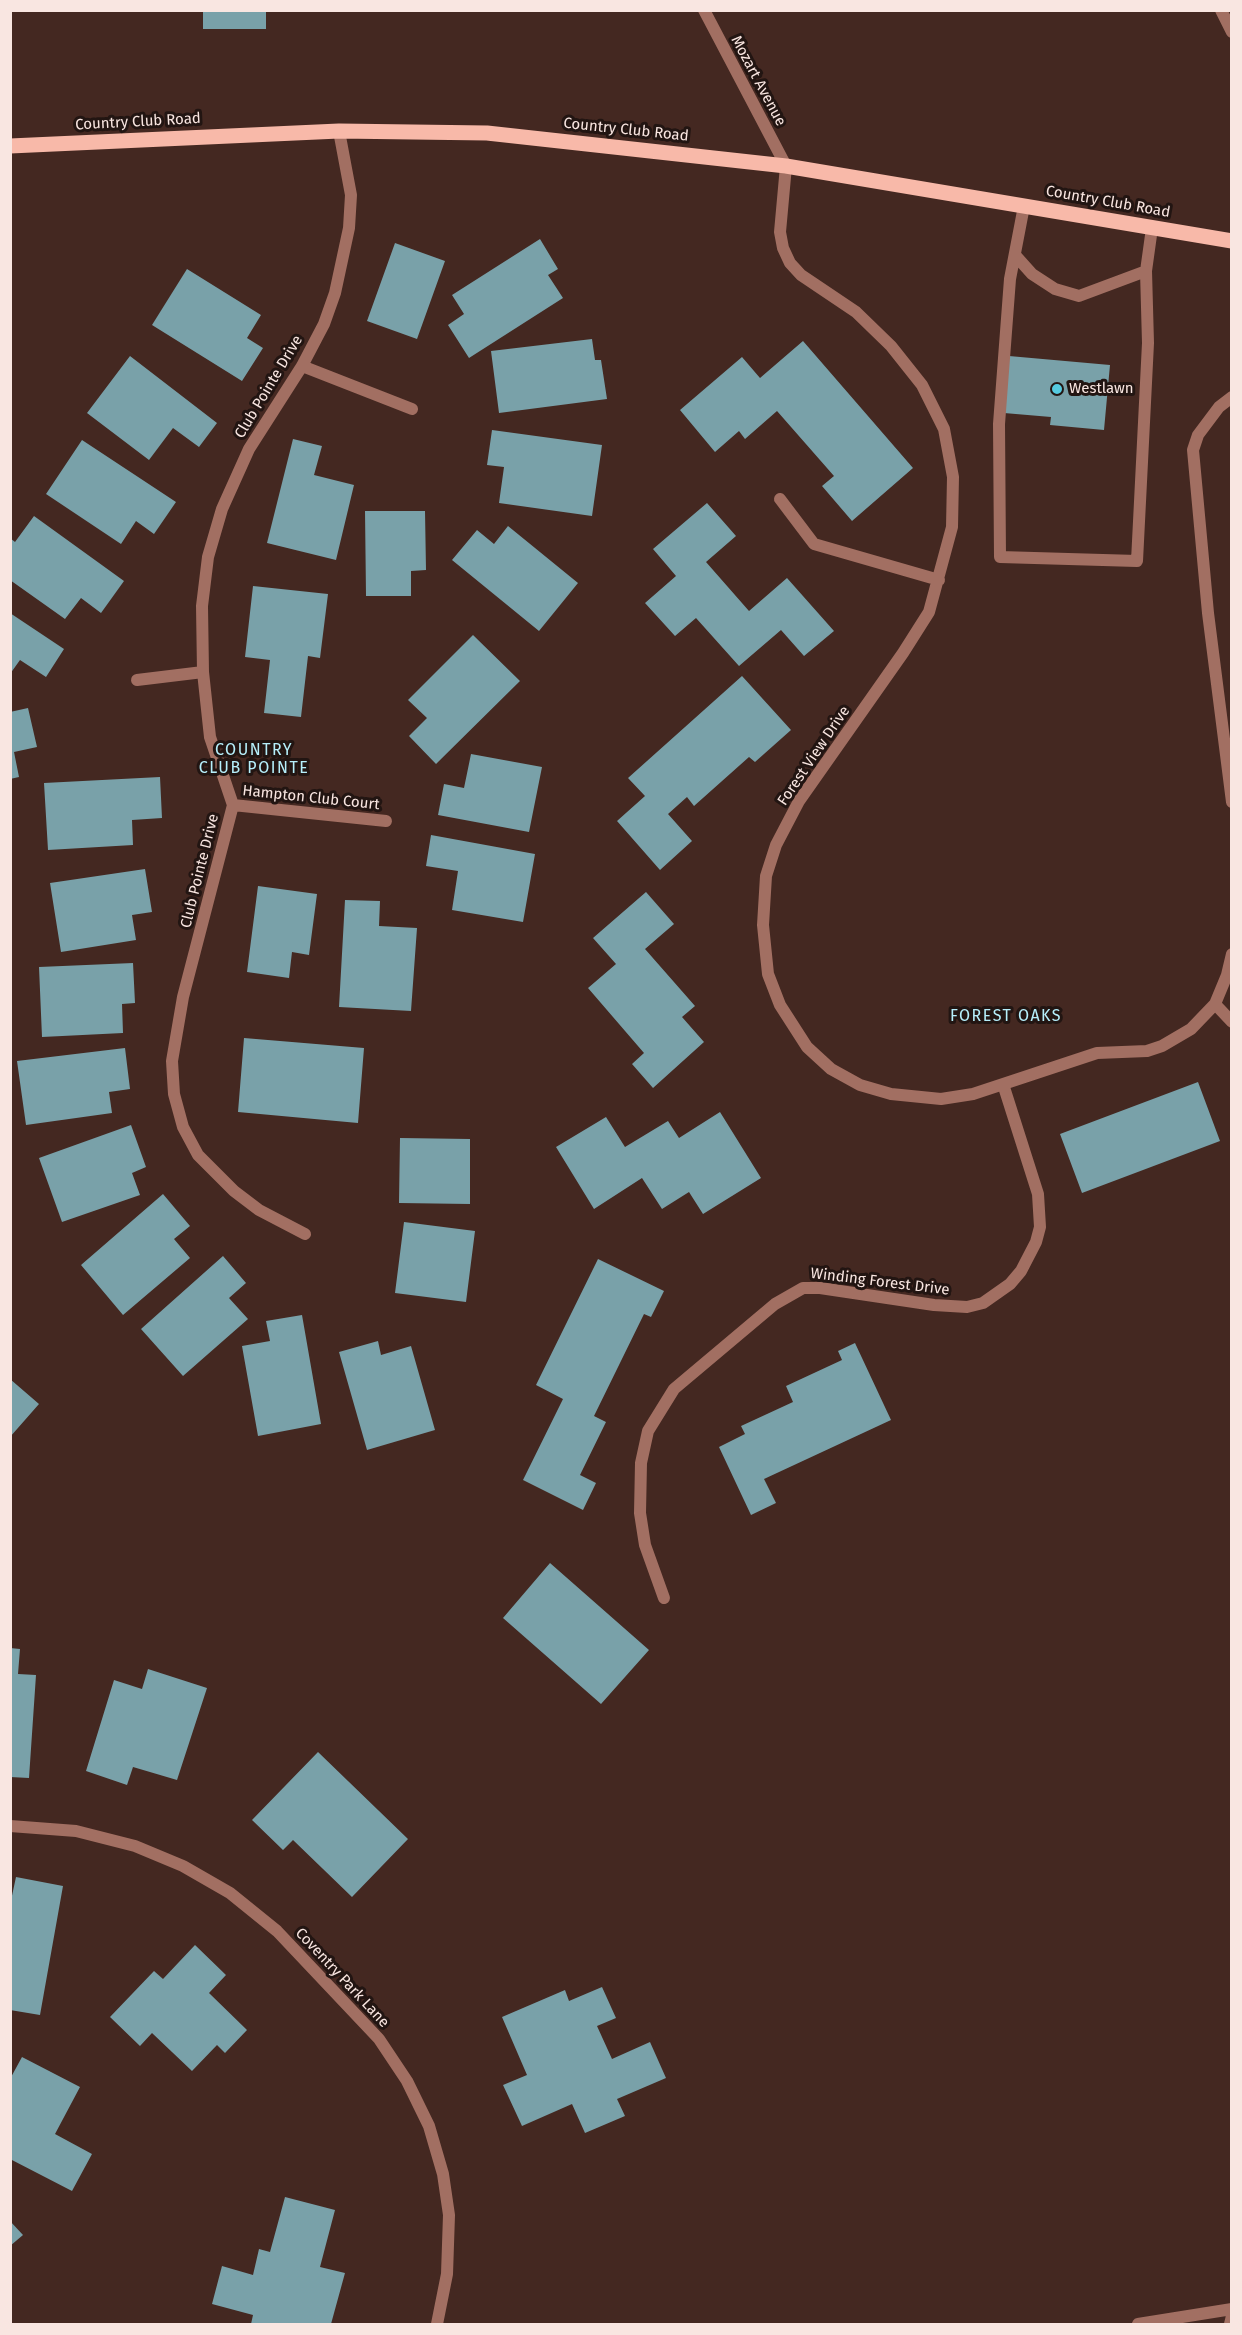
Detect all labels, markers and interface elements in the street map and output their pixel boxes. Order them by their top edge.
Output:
street label: Mozart Avenue [727,33,789,129]
street label: Country Club Road [75,110,201,134]
street label: Country Club Road [563,114,689,146]
street label: Country Club Road [1044,182,1172,222]
street label: Club Pointe Drive [231,332,307,442]
place label: Westlawn [1069,380,1134,398]
marker: Westlawn [1050,382,1064,396]
street label: Forest View Drive [774,703,854,809]
district label: COUNTRY CLUB POINTE [199,741,309,779]
street label: Hampton Club Court [241,782,381,814]
street label: Club Pointe Drive [177,812,223,930]
district label: FOREST OAKS [950,1007,1062,1027]
street label: Winding Forest Drive [809,1265,951,1299]
street label: Coventry Park Lane [291,1924,393,2032]

